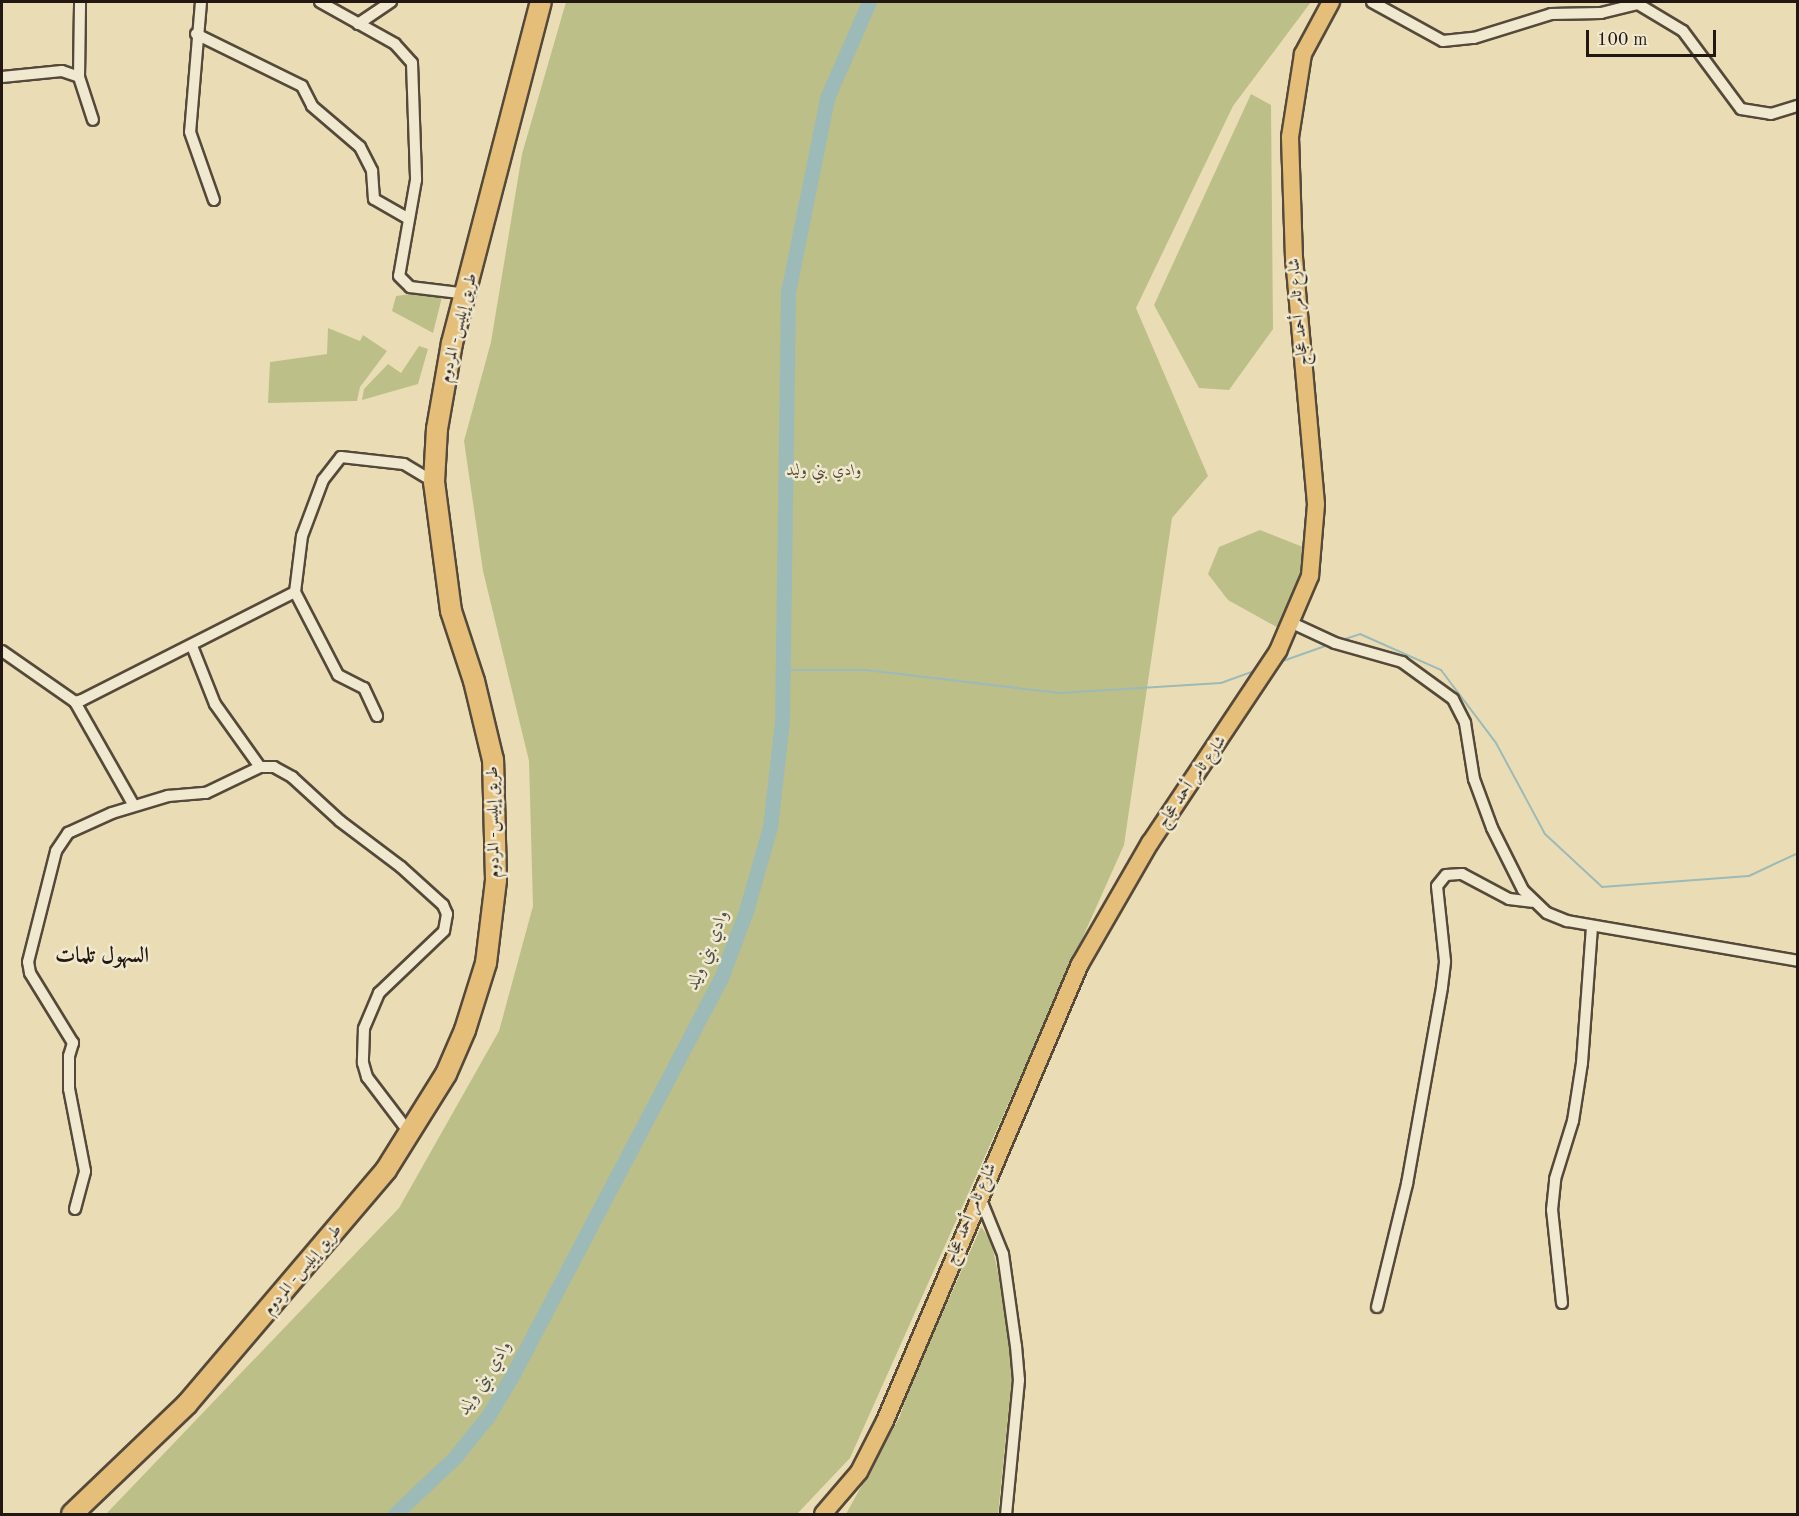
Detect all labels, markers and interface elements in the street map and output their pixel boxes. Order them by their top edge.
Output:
scale bar [1589,18,1720,56]
text: 100 m [1597,31,1648,49]
street label: شارع ثامر أحمد عجاج [1285,257,1313,367]
street label: طريق إيليس- المردوم [436,271,482,385]
park label: وادي بني وليد [786,461,862,481]
street label: شارع ثامر أحمد عجاج [1153,732,1231,832]
street label: طريق إيليس- المردوم [483,766,505,878]
water label: وادي بني وليد [682,907,734,993]
district label: السهول تلمات [55,944,149,970]
street label: شارع ثامر أحمد عجاج [941,1161,1001,1267]
street label: طريق إيليس- المردوم [260,1221,346,1319]
water label: وادي بني وليد [453,1336,517,1420]

